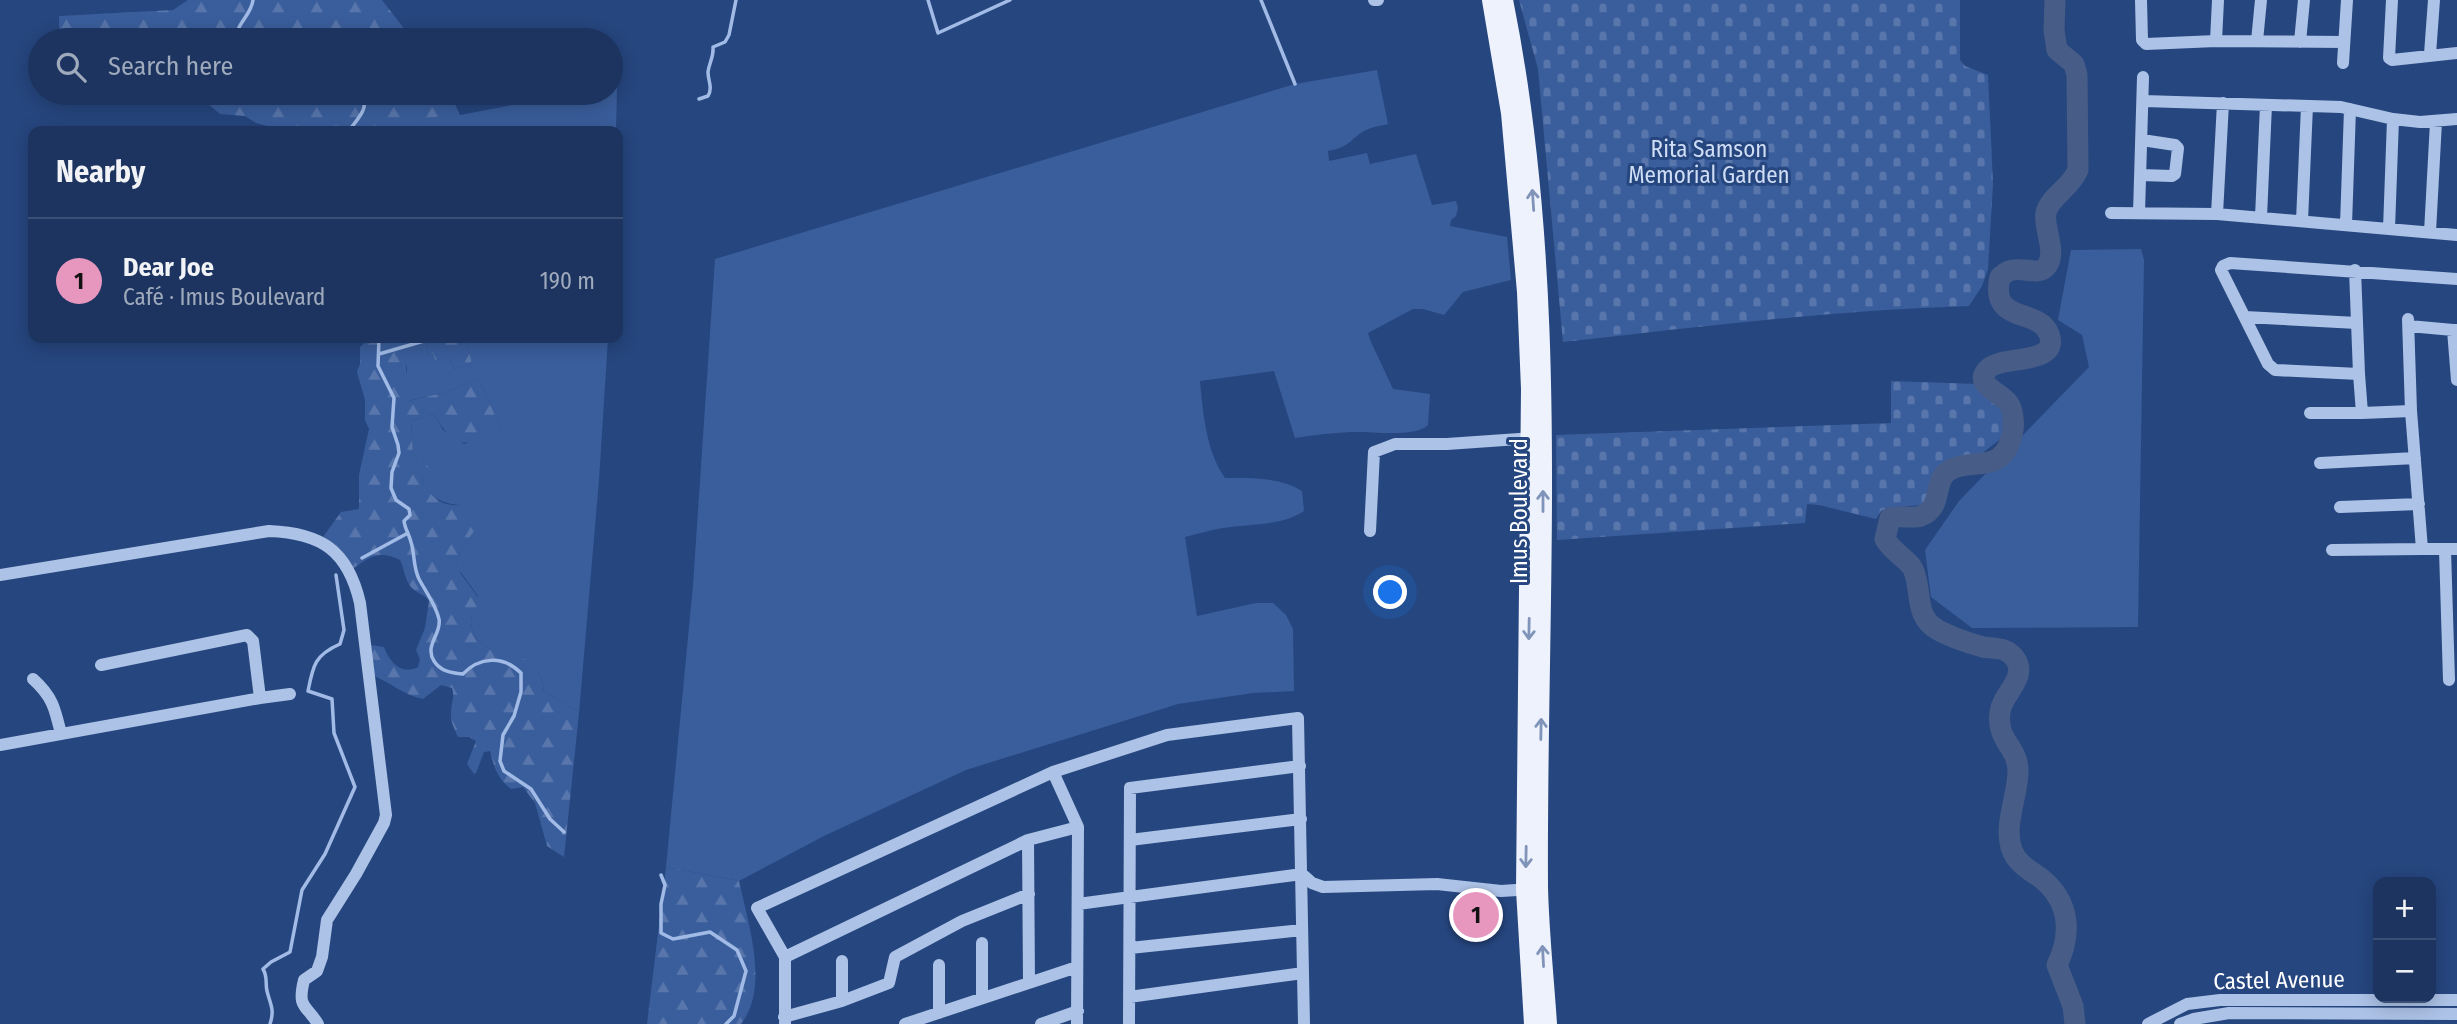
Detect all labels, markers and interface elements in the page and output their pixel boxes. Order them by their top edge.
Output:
search box [28,28,623,105]
icon: search [52,48,90,86]
text: Search here [108,51,233,82]
park label: Rita Samson Memorial Garden [1628,135,1790,189]
text: Nearby [56,154,145,190]
one-way arrow [1526,189,1539,212]
text: Dear Joe [123,252,214,283]
text: 1 [74,267,84,295]
text: 190 m [540,267,595,295]
text: Café · Imus Boulevard [123,283,325,311]
street label: Imus Boulevard [1505,438,1533,584]
one-way arrow [1536,490,1550,513]
your location [1373,575,1407,609]
one-way arrow [1522,618,1535,641]
one-way arrow [1535,717,1548,740]
one-way arrow [1519,845,1532,868]
map controls [2373,877,2436,1003]
button: + [2373,877,2436,940]
pin: 1 [1453,889,1499,941]
button: − [2373,940,2436,1003]
one-way arrow [1537,945,1550,968]
street label: Castel Avenue [2213,965,2345,995]

